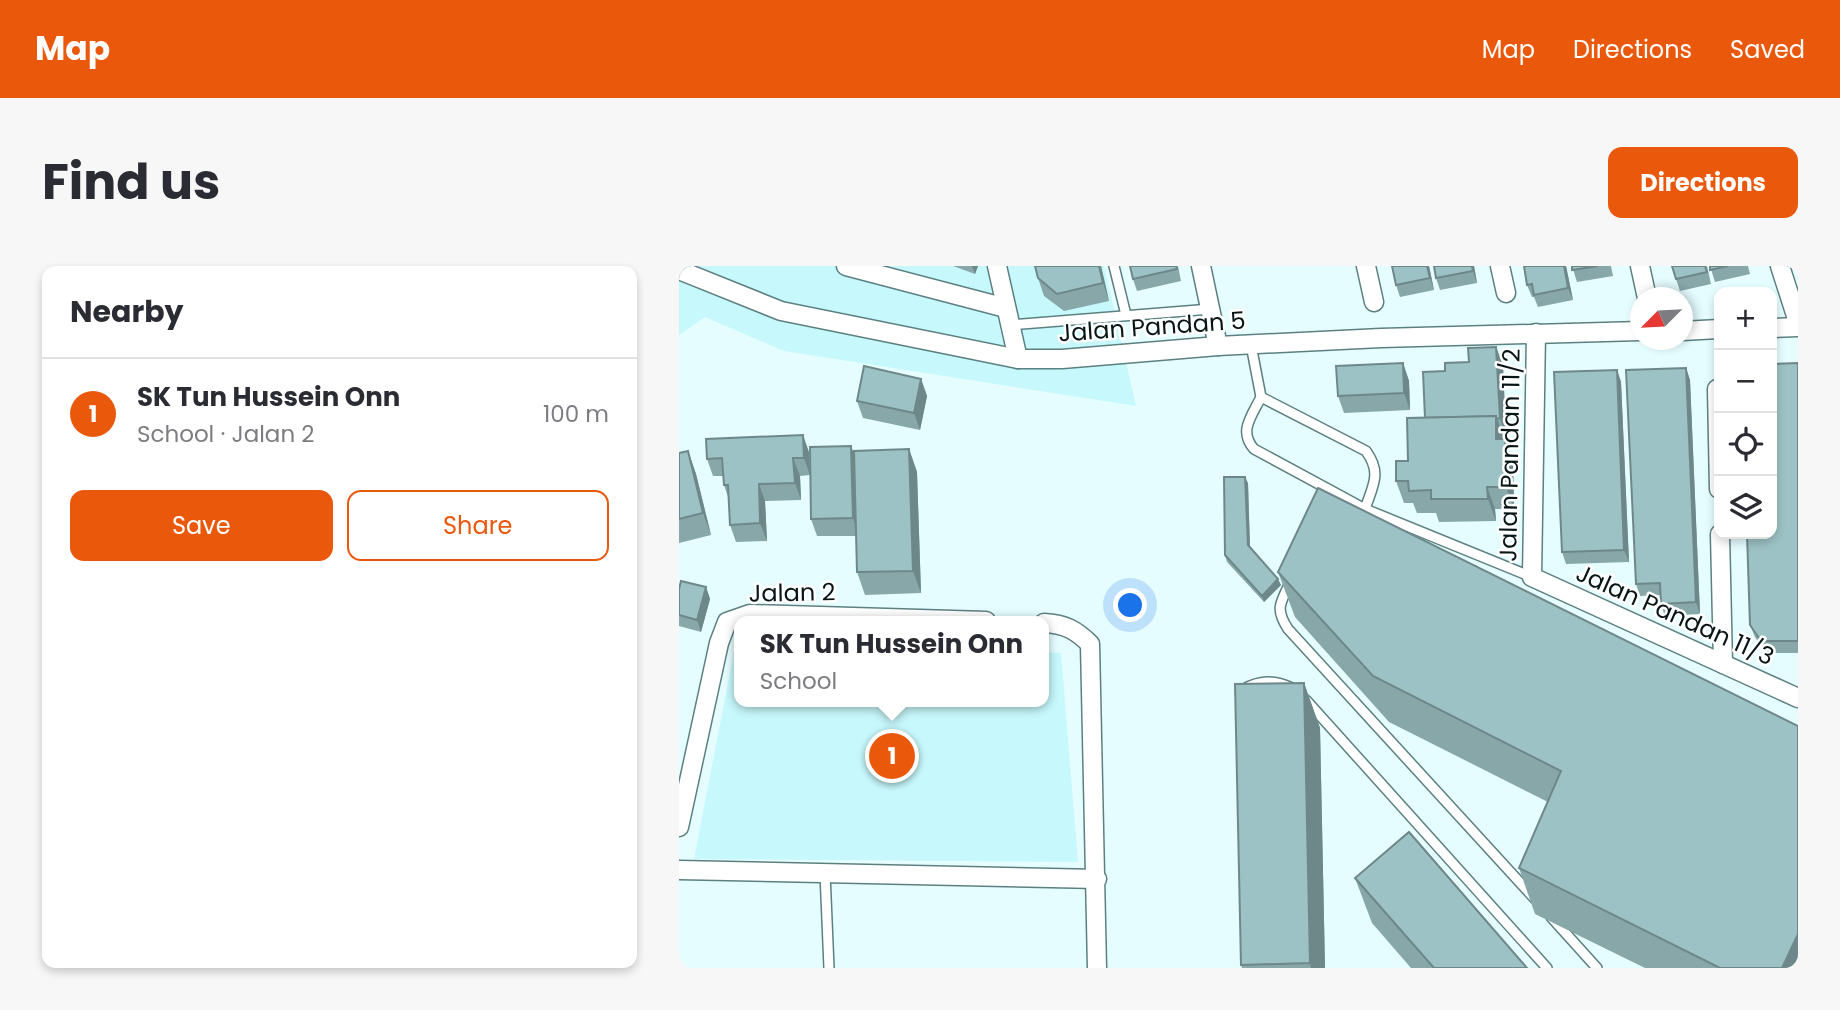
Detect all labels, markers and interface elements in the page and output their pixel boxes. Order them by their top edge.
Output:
text: Map [35,25,110,72]
text: Map [1482,33,1535,66]
text: Directions [1573,33,1692,66]
text: Saved [1730,33,1805,66]
button: Directions [1608,147,1798,218]
text: Find us [42,148,220,216]
north arrow [1630,287,1693,350]
map controls [1714,287,1777,539]
button: + [1714,287,1777,350]
text: Nearby [70,290,184,333]
street label: Jalan Pandan 5 [1057,303,1247,350]
street label: Jalan Pandan 11/2 [1491,348,1528,562]
button: − [1714,350,1777,413]
text: SK Tun Hussein Onn [137,379,400,415]
text: 1 [89,398,97,430]
text: 100 m [543,398,609,430]
button: locate [1714,413,1777,476]
text: School · Jalan 2 [137,418,314,450]
button: layers [1714,476,1777,539]
button: Save [70,490,333,561]
button: Share [347,490,609,561]
street label: Jalan Pandan 11/3 [1571,556,1779,673]
street label: Jalan 2 [748,575,836,610]
your location [1113,588,1147,622]
popup [734,616,1049,707]
text: SK Tun Hussein Onn [760,626,1023,662]
text: School [760,665,837,697]
pin: 1 [869,730,915,782]

